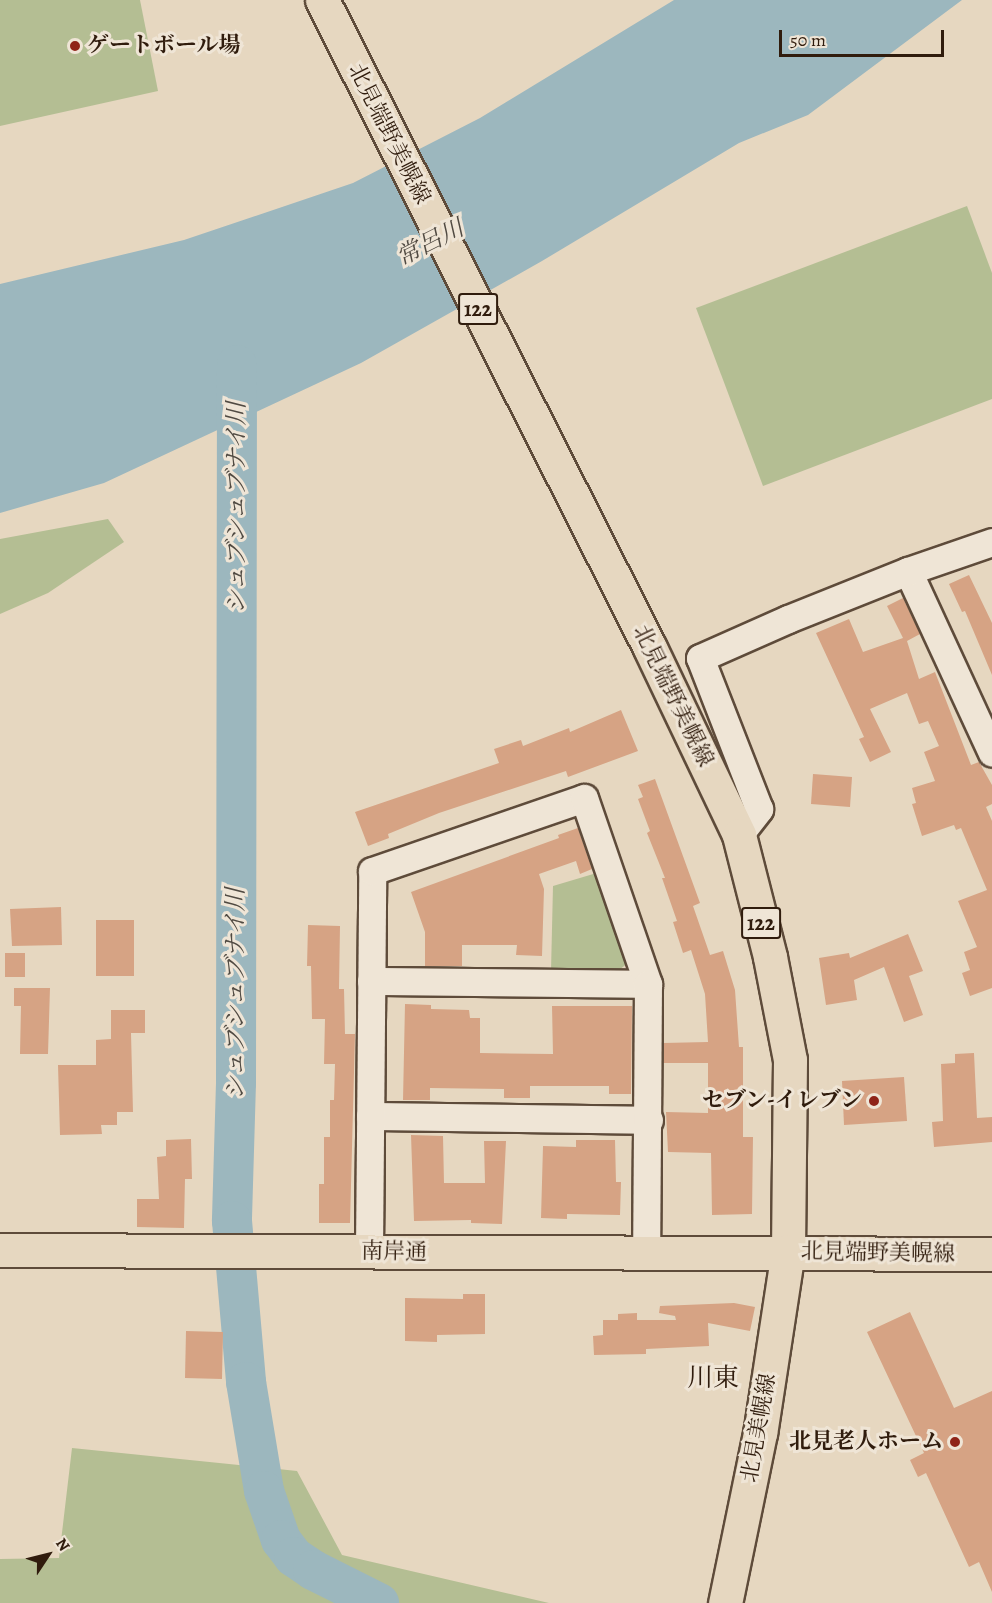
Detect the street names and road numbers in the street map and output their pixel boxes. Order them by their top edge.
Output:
street label: 北見端野美幌線 [342,59,436,209]
road number: 122 [457,291,499,327]
street label: 北見端野美幌線 [627,621,719,771]
road number: 122 [740,905,782,941]
street label: 南岸通 [361,1238,427,1266]
street label: 北見端野美幌線 [801,1238,955,1268]
street label: 北見美幌線 [736,1372,782,1484]

